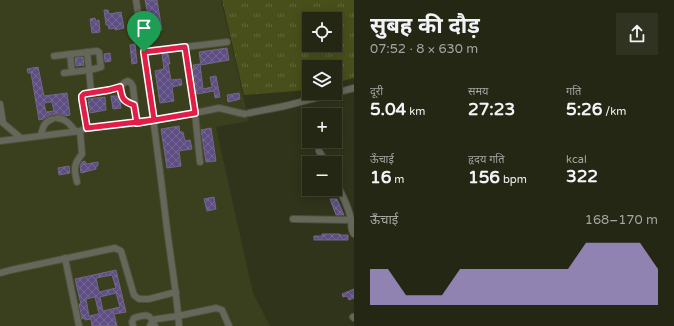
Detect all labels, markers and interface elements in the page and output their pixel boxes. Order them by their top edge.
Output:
pin [127,11,161,52]
map controls [302,12,342,196]
button: locate [302,12,342,52]
text: सुबह की दौड़ [370,13,480,39]
button: share [616,13,658,55]
icon: arrive [133,17,155,39]
text: 07:52 · 8 × 630 m [370,41,478,57]
button: layers [302,60,342,100]
text: दूरी [370,85,383,98]
text: समय [468,85,488,98]
text: गति [566,85,581,98]
text: 5.04 [370,99,406,120]
text: 27:23 [468,99,515,120]
text: 5:26 [566,99,602,120]
text: km [406,105,425,118]
text: /km [602,105,626,118]
button: + [302,108,342,148]
text: ऊँचाई [370,153,394,166]
text: हृदय गति [468,153,504,166]
text: kcal [566,153,587,166]
button: − [302,156,342,196]
text: 322 [566,166,598,187]
text: 16 [370,167,391,188]
text: 156 [468,167,500,188]
text: m [391,173,404,186]
text: bpm [500,173,527,186]
text: ऊँचाई [370,212,398,228]
text: 168–170 m [585,212,658,228]

